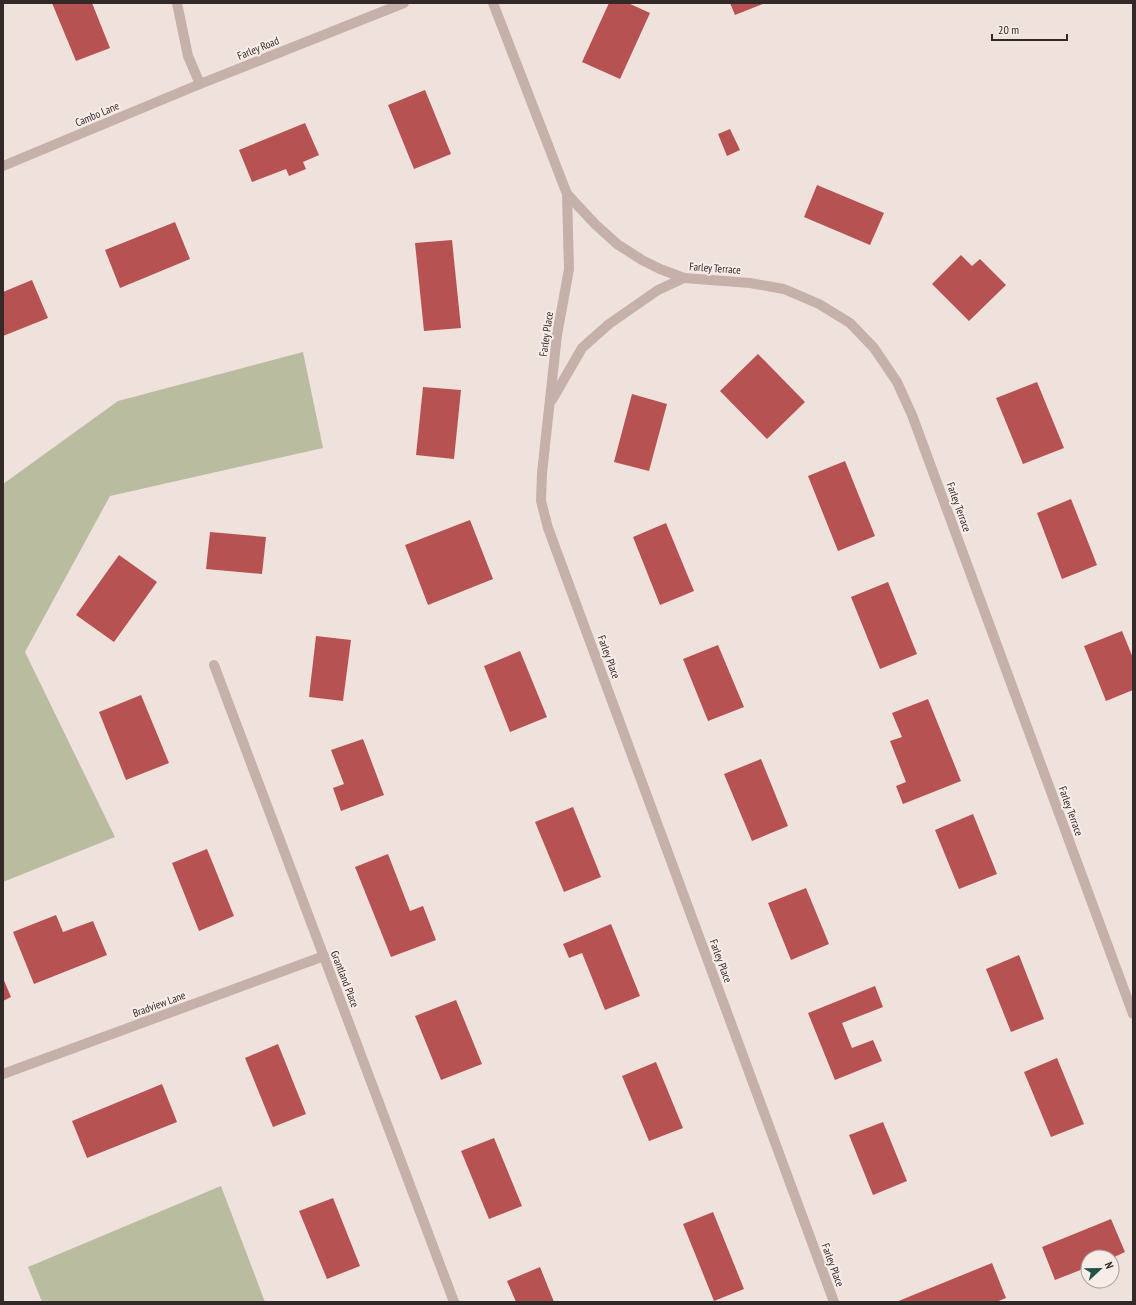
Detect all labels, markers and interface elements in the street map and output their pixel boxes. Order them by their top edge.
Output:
scale bar [992,16,1067,42]
text: 20 m [998,22,1019,37]
street label: Farley Road [235,33,281,63]
street label: Cambo Lane [73,98,122,130]
street label: Farley Terrace [689,259,742,277]
street label: Farley Place [536,310,556,357]
street label: Farley Terrace [944,480,975,534]
street label: Farley Place [595,633,623,681]
street label: Farley Terrace [1056,784,1087,838]
street label: Farley Place [707,937,735,985]
street label: Grantland Place [328,949,362,1010]
street label: Bradview Lane [131,988,188,1020]
street label: Farley Place [819,1241,847,1289]
north arrow [1080,1249,1120,1289]
text: N [1102,1260,1117,1271]

